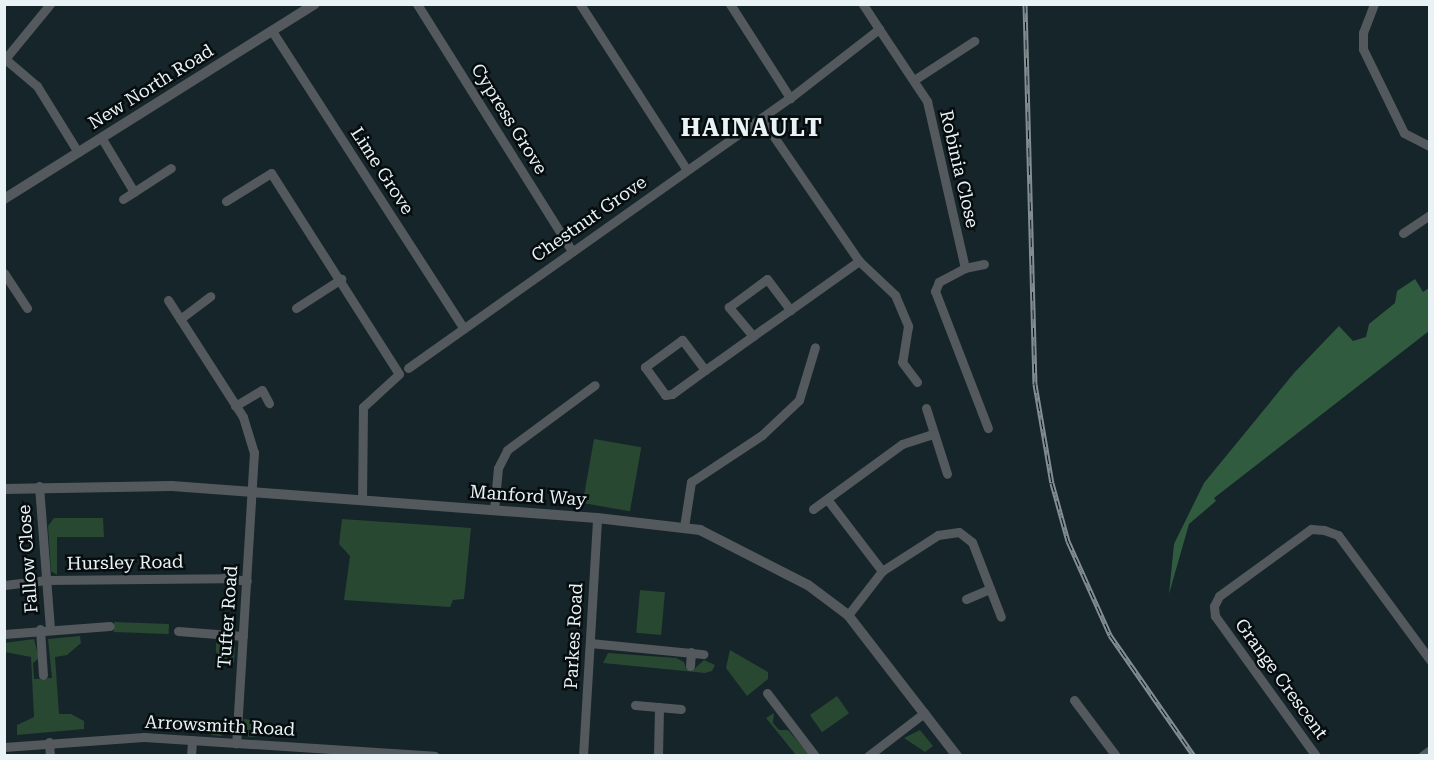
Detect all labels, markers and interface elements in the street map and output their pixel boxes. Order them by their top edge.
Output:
street label: New North Road [84,40,218,134]
street label: Cypress Grove [466,60,552,178]
street label: Robinia Close [935,108,983,230]
district label: HAINAULT [681,115,823,143]
street label: Lime Grove [346,123,418,219]
street label: Chestnut Grove [527,171,651,267]
street label: Manford Way [469,481,587,511]
street label: Fallow Close [13,504,43,614]
street label: Hursley Road [66,551,184,575]
street label: Tufter Road [214,565,242,669]
street label: Parkes Road [560,582,588,690]
street label: Grange Crescent [1230,615,1332,743]
street label: Arrowsmith Road [144,711,296,741]

